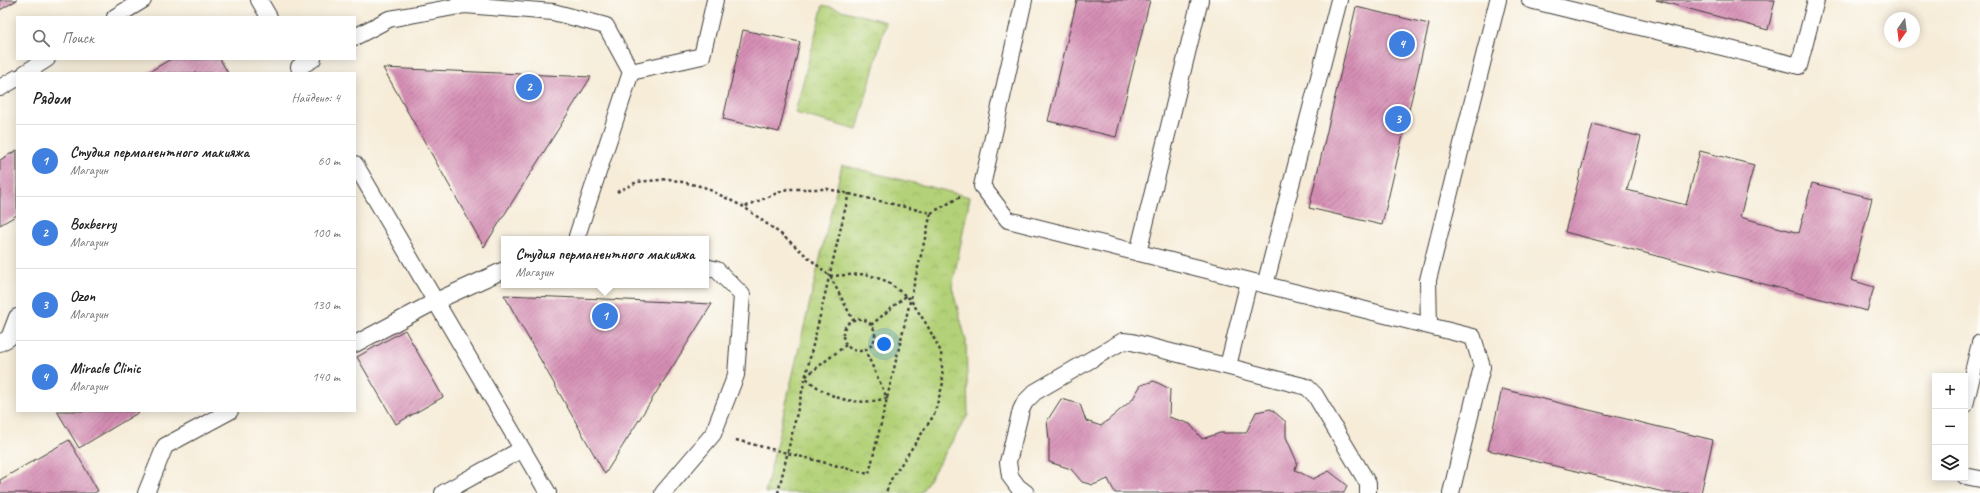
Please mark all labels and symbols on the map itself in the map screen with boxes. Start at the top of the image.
north arrow [1884,12,1920,48]
pin: 4 [1389,29,1415,59]
pin: 2 [516,72,542,102]
pin: 3 [1385,104,1411,134]
pin: 1 [592,301,618,331]
your location [874,334,894,354]

